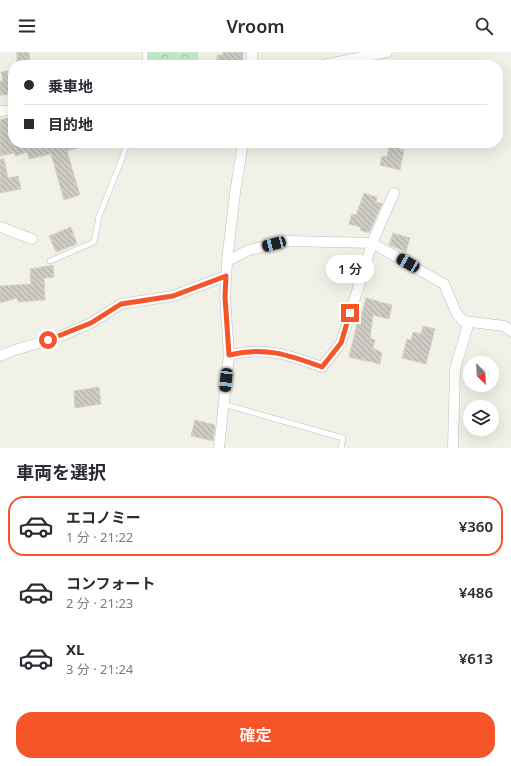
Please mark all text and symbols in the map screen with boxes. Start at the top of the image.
text: Vroom [226,14,285,38]
icon: menu [16,15,38,37]
icon: search [473,15,495,37]
text: 乗車地 [48,76,93,96]
text: 目的地 [48,114,93,134]
car [261,235,287,253]
car [395,252,421,274]
callout: 1 分 [326,255,374,283]
text: 1 分 [338,260,362,278]
route end [341,304,359,322]
route start [39,331,57,349]
north arrow [463,356,499,392]
map controls [463,356,499,436]
car [219,367,233,393]
button: layers [463,400,499,436]
text: 車両を選択 [16,460,106,484]
text: エコノミー [66,507,141,527]
icon: car [18,508,54,544]
text: ¥360 [459,516,493,536]
text: 1 分 · 21:22 [66,528,133,546]
text: コンフォート [66,573,156,593]
icon: car [18,574,54,610]
text: ¥486 [459,582,493,602]
text: 2 分 · 21:23 [66,594,133,612]
text: XL [66,639,84,659]
icon: car [18,640,54,676]
text: ¥613 [459,648,493,668]
text: 3 分 · 21:24 [66,660,133,678]
button: 確定 [16,712,495,758]

